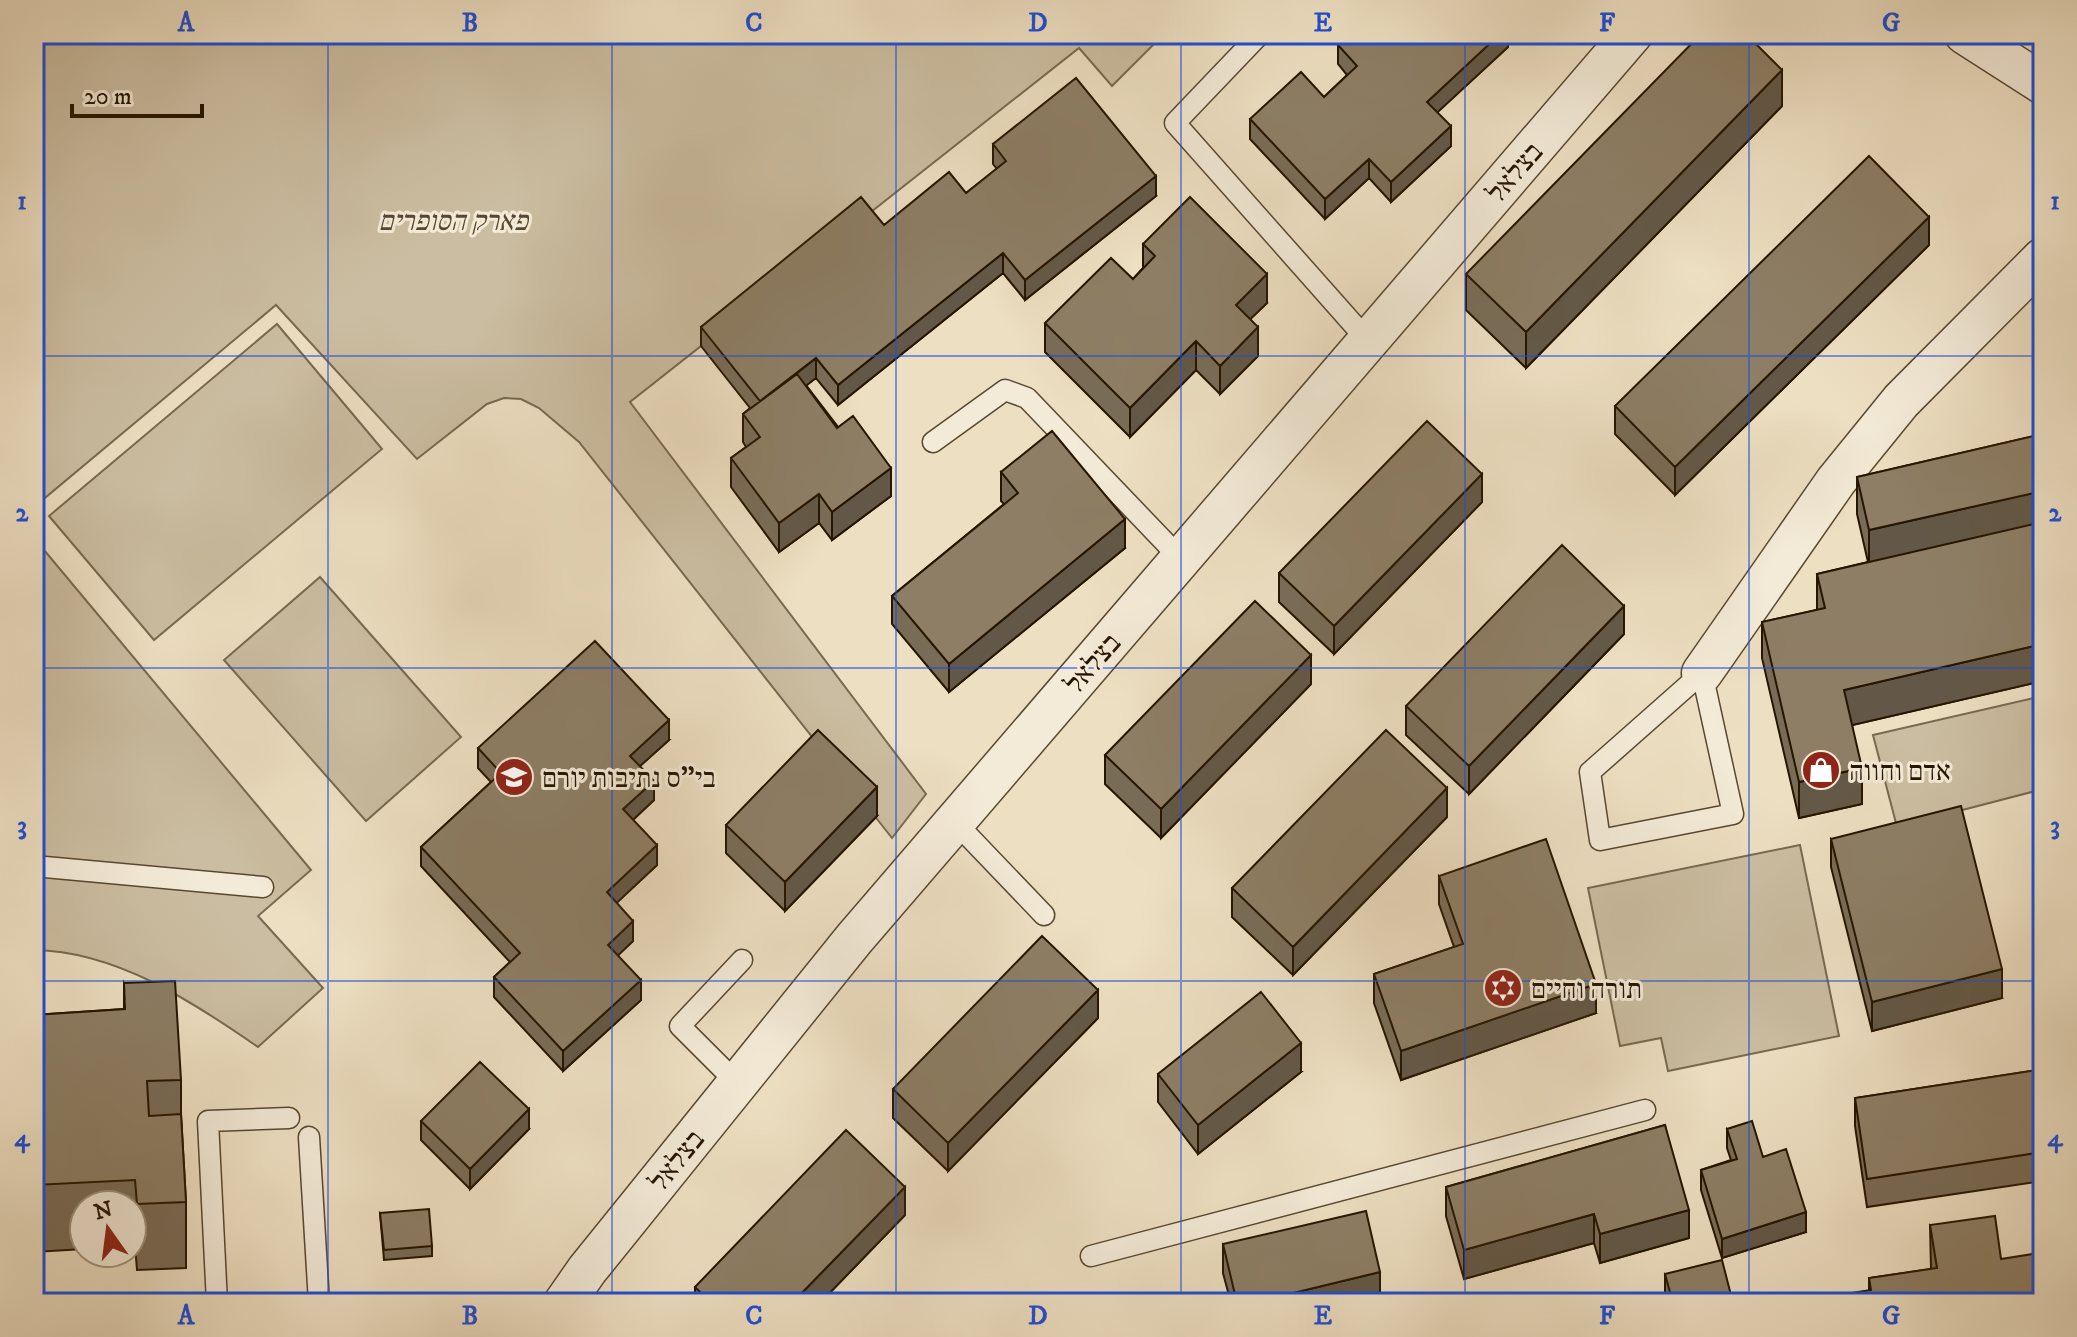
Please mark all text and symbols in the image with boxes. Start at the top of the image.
text: A [177,7,196,40]
text: B [462,7,478,40]
text: C [745,7,763,40]
text: D [1028,7,1048,40]
text: E [1314,7,1332,40]
text: F [1599,7,1616,40]
text: G [1882,7,1900,40]
scale bar [72,68,202,118]
text: 20 m [84,82,132,112]
street label: בצלאל [1479,135,1551,210]
text: 1 [17,185,27,218]
text: 1 [2050,185,2060,218]
park label: פארק הסופרים [378,204,530,239]
text: 2 [16,497,30,530]
text: 2 [2049,497,2063,530]
street label: בצלאל [1057,626,1129,701]
shop icon: אדם וחווה [1800,749,1842,791]
place label: אדם וחווה [1849,754,1951,789]
school or university icon: בי"ס נתיבות יורם [493,756,535,798]
place label: בי"ס נתיבות יורם [542,761,716,796]
text: 3 [17,810,27,843]
text: 3 [2050,810,2060,843]
synagogue icon: תורה וחיים [1482,967,1524,1009]
place label: תורה וחיים [1531,972,1642,1007]
text: 4 [15,1122,31,1155]
text: 4 [2048,1122,2064,1155]
street label: בצלאל [642,1123,712,1199]
north arrow [68,1189,148,1269]
text: N [91,1196,116,1226]
text: A [177,1300,196,1333]
text: B [462,1300,478,1333]
text: C [745,1300,763,1333]
text: D [1028,1300,1048,1333]
text: E [1314,1300,1332,1333]
text: F [1599,1300,1616,1333]
text: G [1882,1300,1900,1333]

